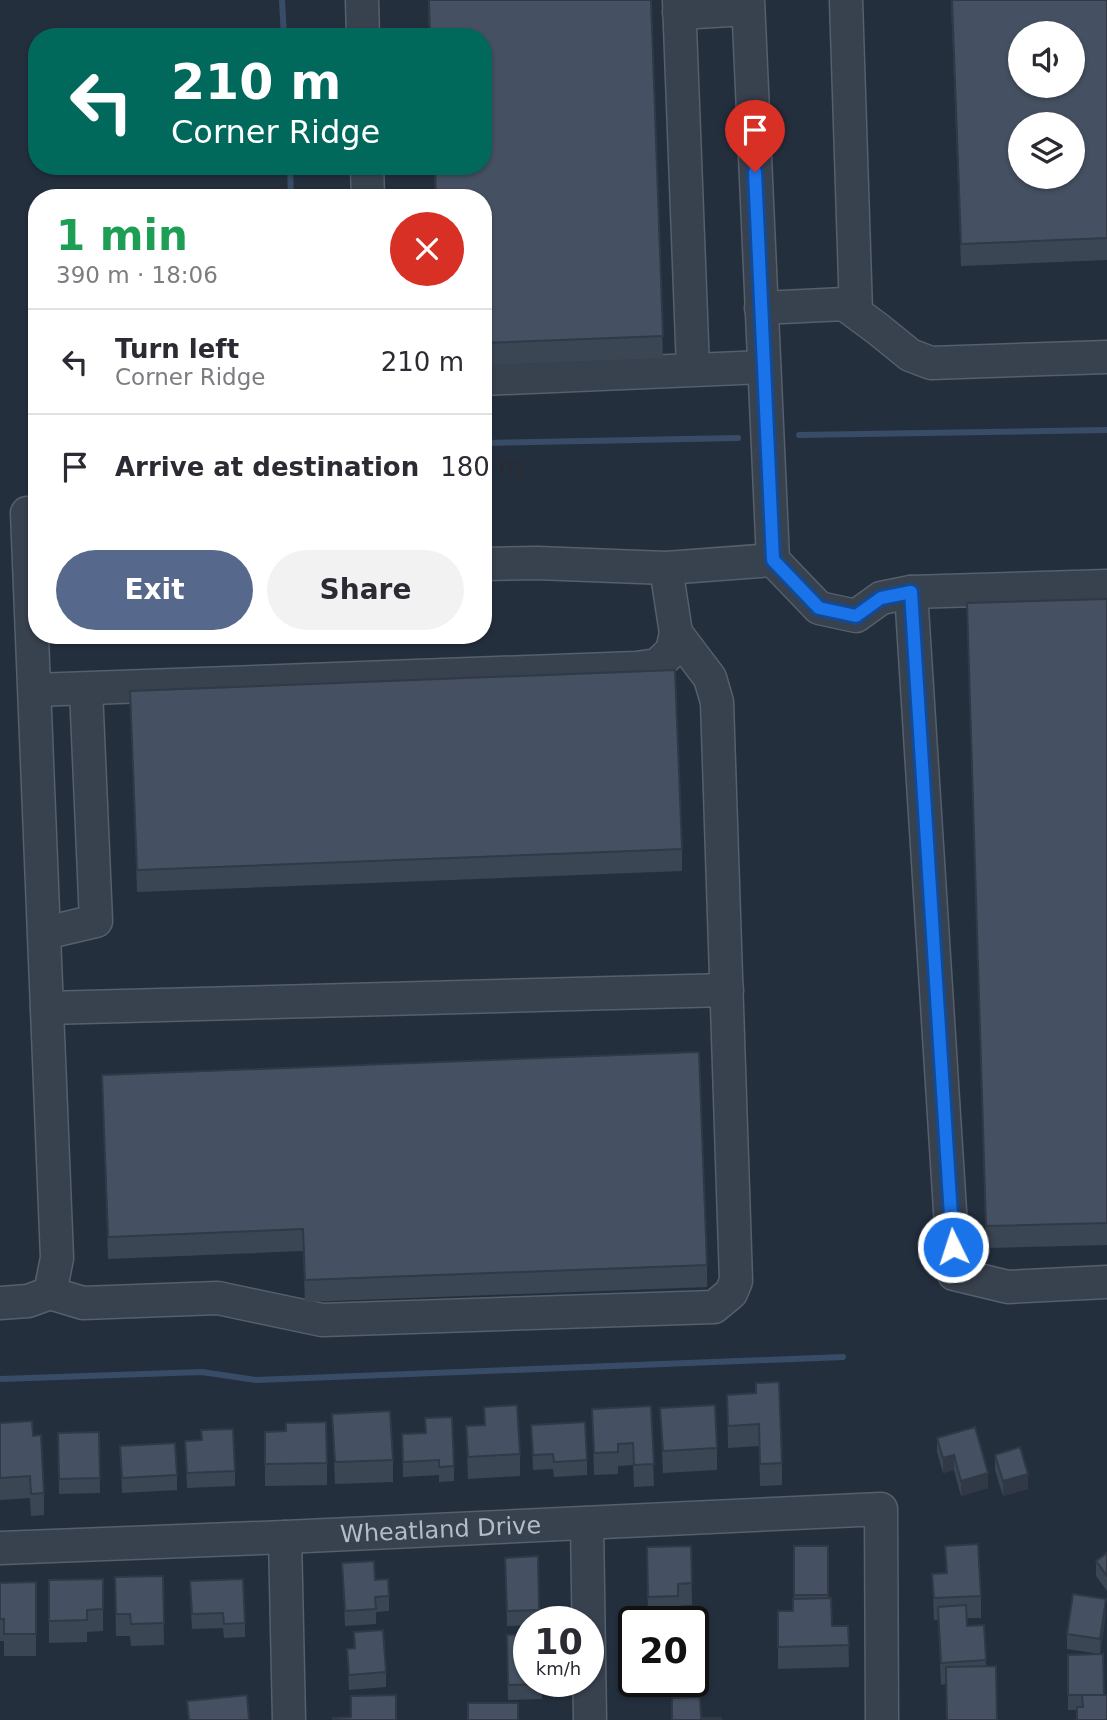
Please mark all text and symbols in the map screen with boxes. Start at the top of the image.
map controls [1008,21,1085,189]
button: sound [1008,21,1085,98]
text: 210 m [171,54,341,111]
icon: left [56,56,147,147]
pin [725,100,785,172]
icon: arrive [736,111,774,149]
button: layers [1008,112,1085,189]
text: Corner Ridge [171,113,380,151]
text: 1 min [56,211,188,260]
button: close [390,212,464,286]
text: 390 m · 18:06 [56,262,218,288]
text: Turn left [115,334,239,364]
icon: left [56,343,94,381]
text: 210 m [381,347,464,377]
text: Corner Ridge [115,364,265,390]
icon: arrive [56,448,94,486]
text: Arrive at destination [115,452,419,482]
text: 180 m [440,452,523,482]
button: Exit [56,550,253,630]
button: Share [267,550,464,630]
position arrow [916,1210,990,1284]
street label: Wheatland Drive [339,1511,542,1548]
speed limit sign: 20 [618,1606,709,1697]
text: 10 [534,1622,583,1662]
text: km/h [536,1658,581,1679]

